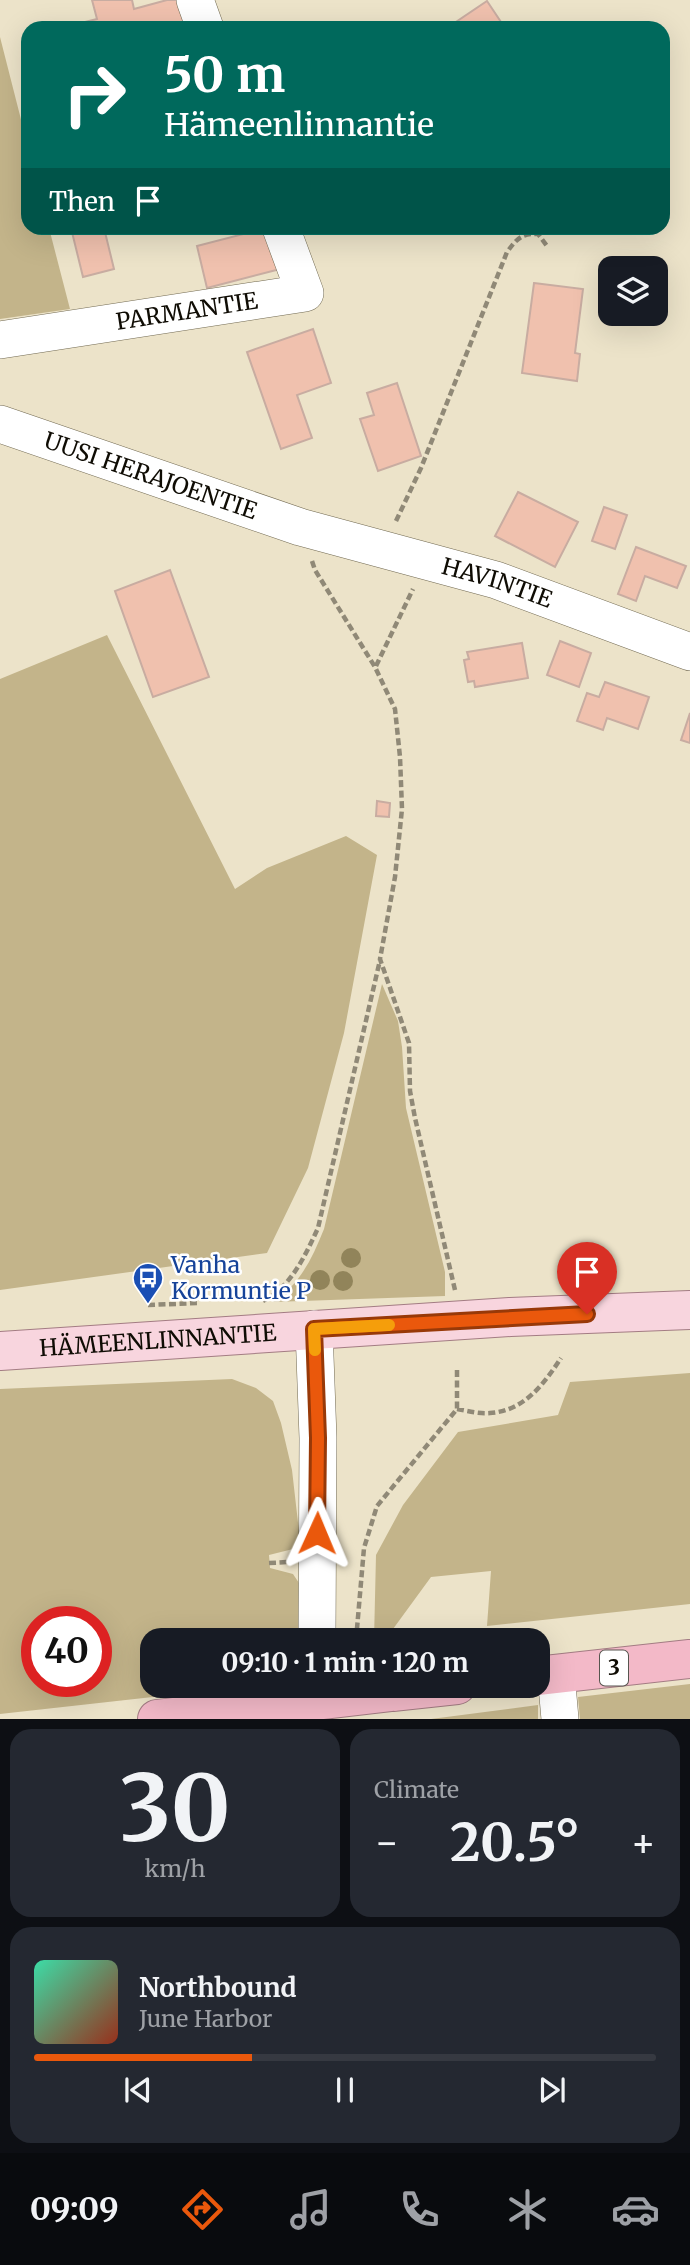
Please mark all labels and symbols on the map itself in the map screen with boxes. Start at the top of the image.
street label: PARMANTIE [114,285,260,336]
street label: UUSI HERAJOENTIE [40,425,261,525]
street label: HAVINTIE [439,551,557,614]
pin [557,1242,617,1314]
place label: Vanha Kormuntie P [170,1250,311,1305]
bus stop icon: Vanha Kormuntie P [131,1261,165,1305]
street label: HÄMEENLINNANTIE [38,1318,278,1362]
position arrow [280,1496,354,1570]
speed limit sign: 40 [21,1606,112,1697]
road number: 3 [600,1650,628,1686]

